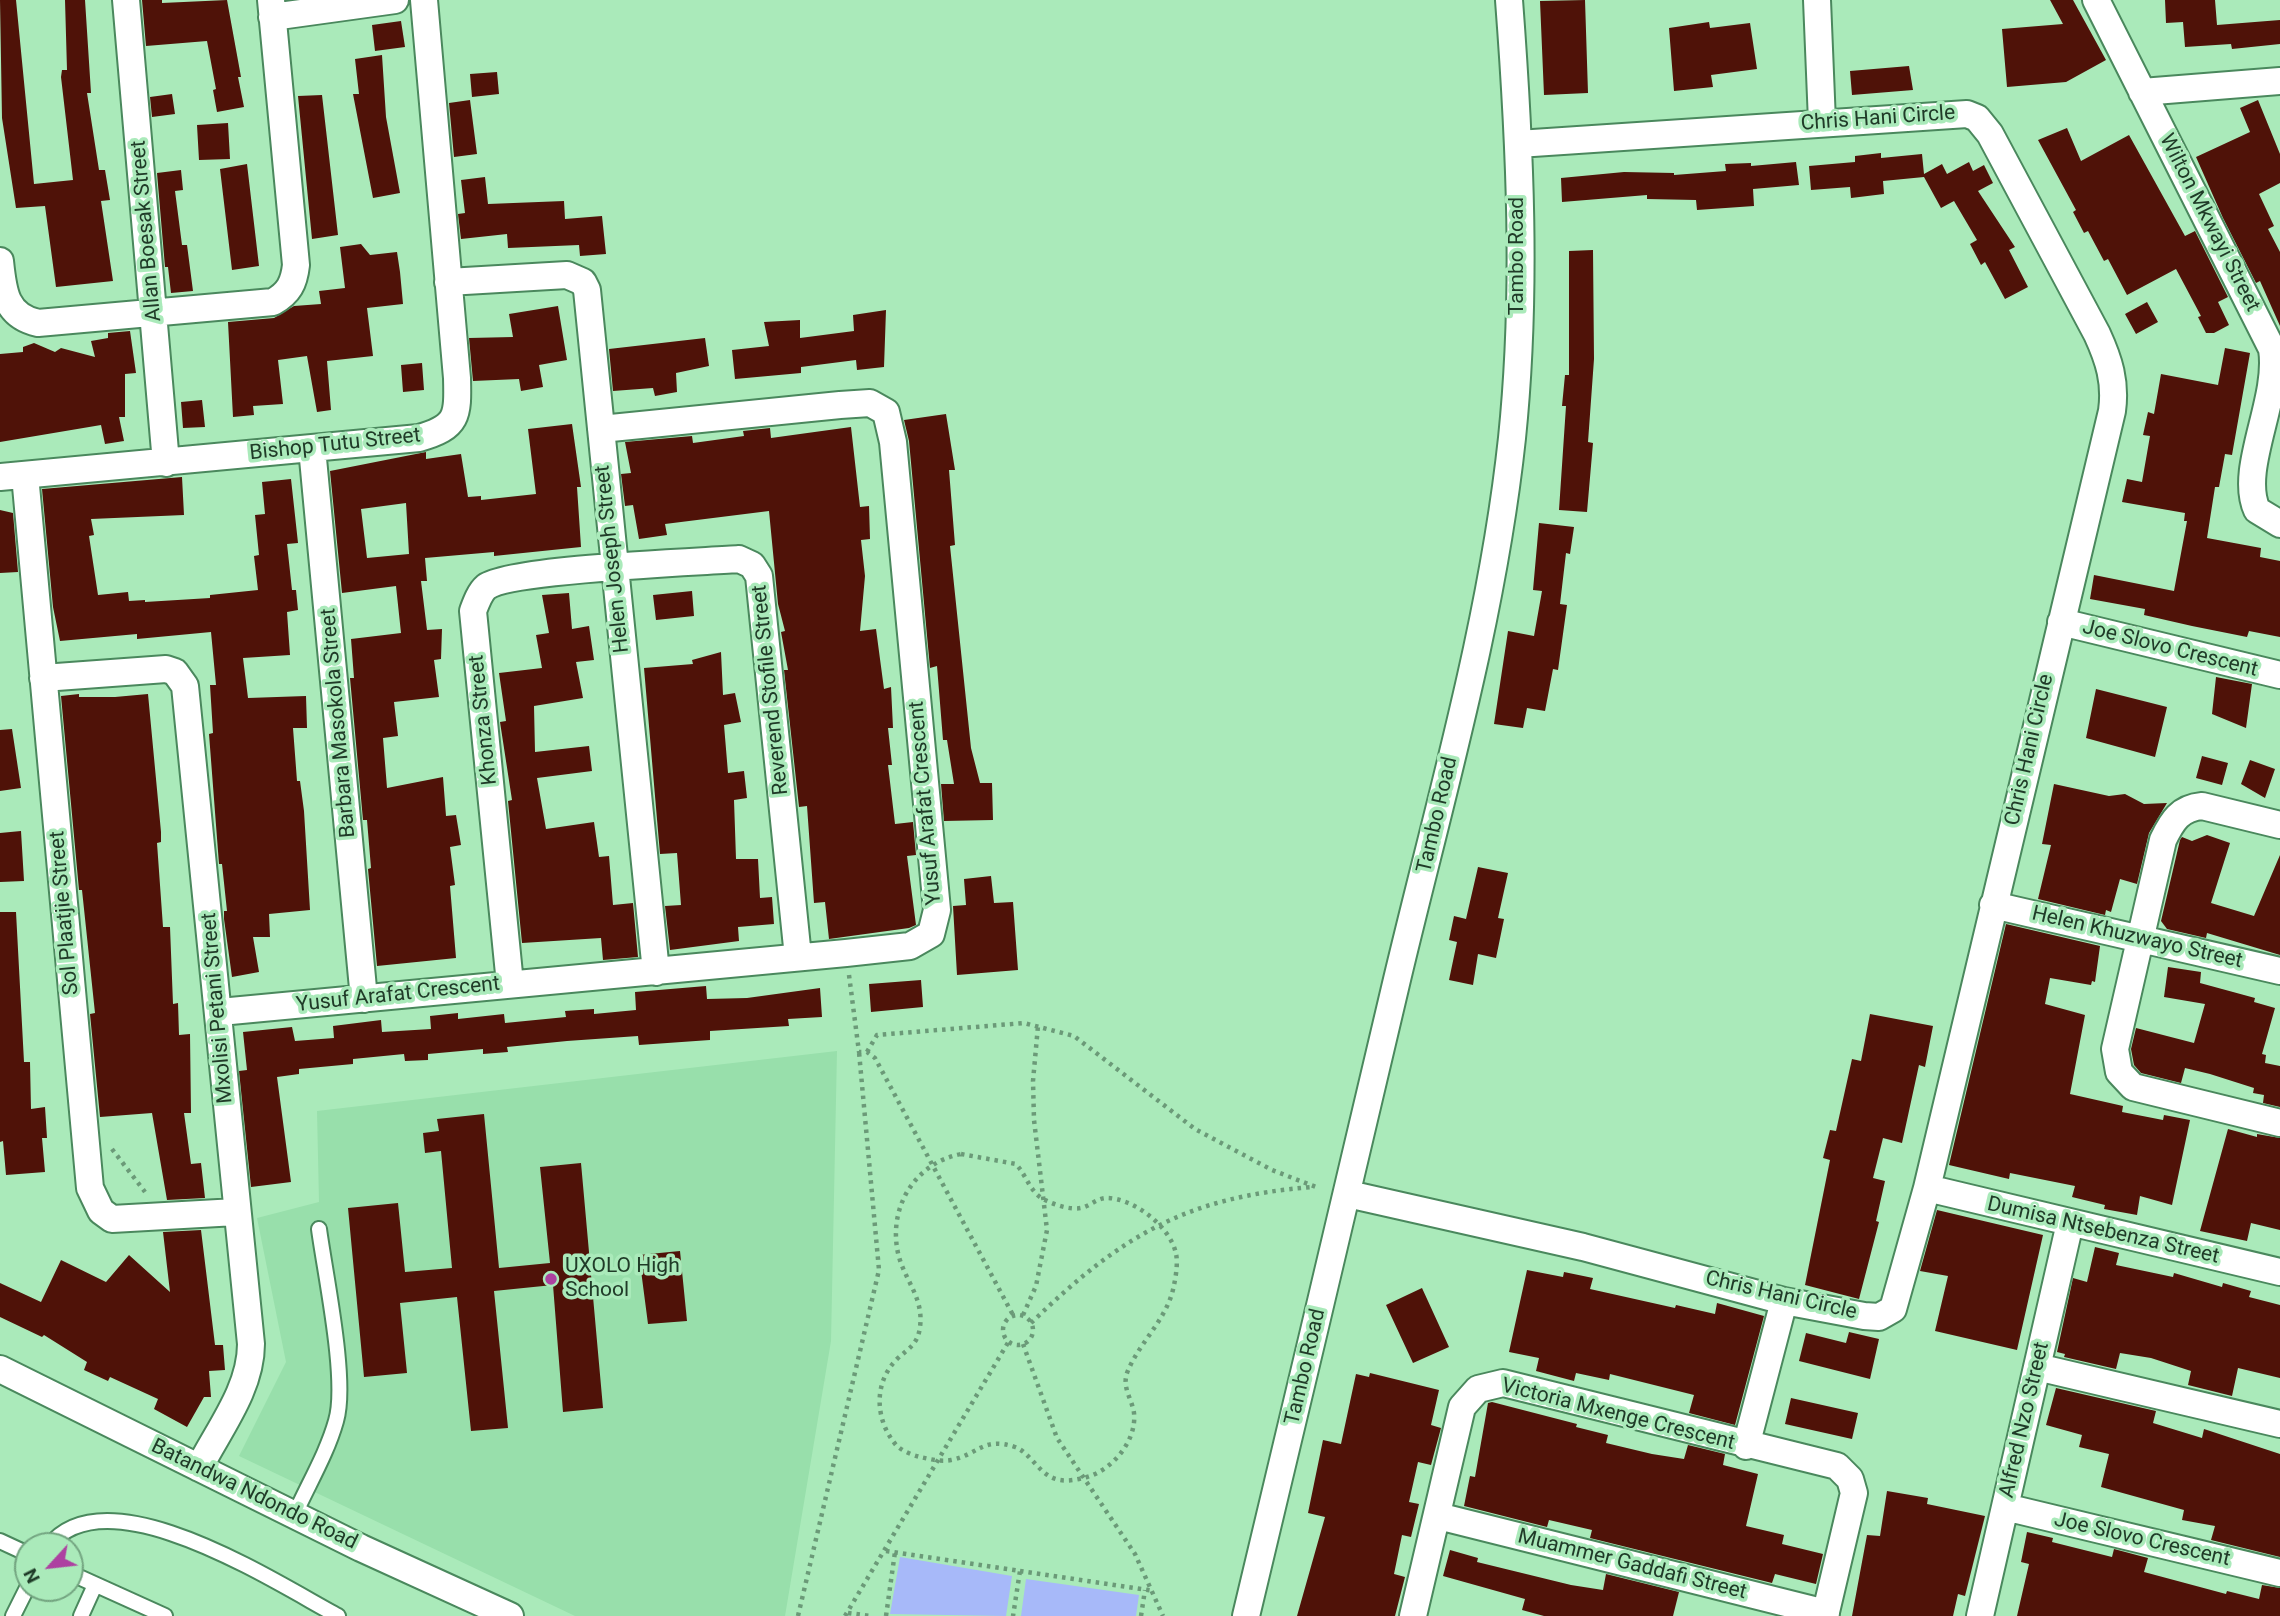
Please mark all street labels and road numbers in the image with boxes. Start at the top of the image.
street label: Chris Hani Circle [1800,101,1956,137]
street label: Wilton Mkwayi Street [2153,130,2265,316]
street label: Allan Boesak Street [127,139,167,323]
street label: Tambo Road [1505,197,1531,315]
street label: Bishop Tutu Street [248,423,422,467]
street label: Helen Joseph Street [591,464,635,654]
street label: Reverend Stofile Street [747,584,795,796]
street label: Barbara Masokola Street [316,607,362,839]
street label: Joe Slovo Crescent [2080,615,2260,683]
street label: Khonza Street [465,654,503,786]
street label: Chris Hani Circle [2000,672,2060,828]
street label: Yusuf Arafat Crescent [905,700,947,906]
street label: Tambo Road [1412,754,1464,876]
street label: Sol Plaatjie Street [45,830,85,996]
street label: Helen Khuzwayo Street [2029,902,2245,974]
street label: Mxolisi Petani Street [197,911,239,1105]
street label: Yusuf Arafat Crescent [295,972,501,1018]
street label: Dumisa Ntsebenza Street [1985,1192,2221,1270]
street label: Chris Hani Circle [1703,1266,1859,1326]
street label: Tambo Road [1280,1306,1332,1428]
street label: Alfred Nzo Street [1995,1340,2055,1500]
street label: Victoria Mxenge Crescent [1499,1374,1737,1456]
street label: Batandwa Ndondo Road [147,1434,361,1556]
street label: Joe Slovo Crescent [2052,1508,2232,1572]
street label: Muammer Gaddafi Street [1515,1524,1749,1606]

